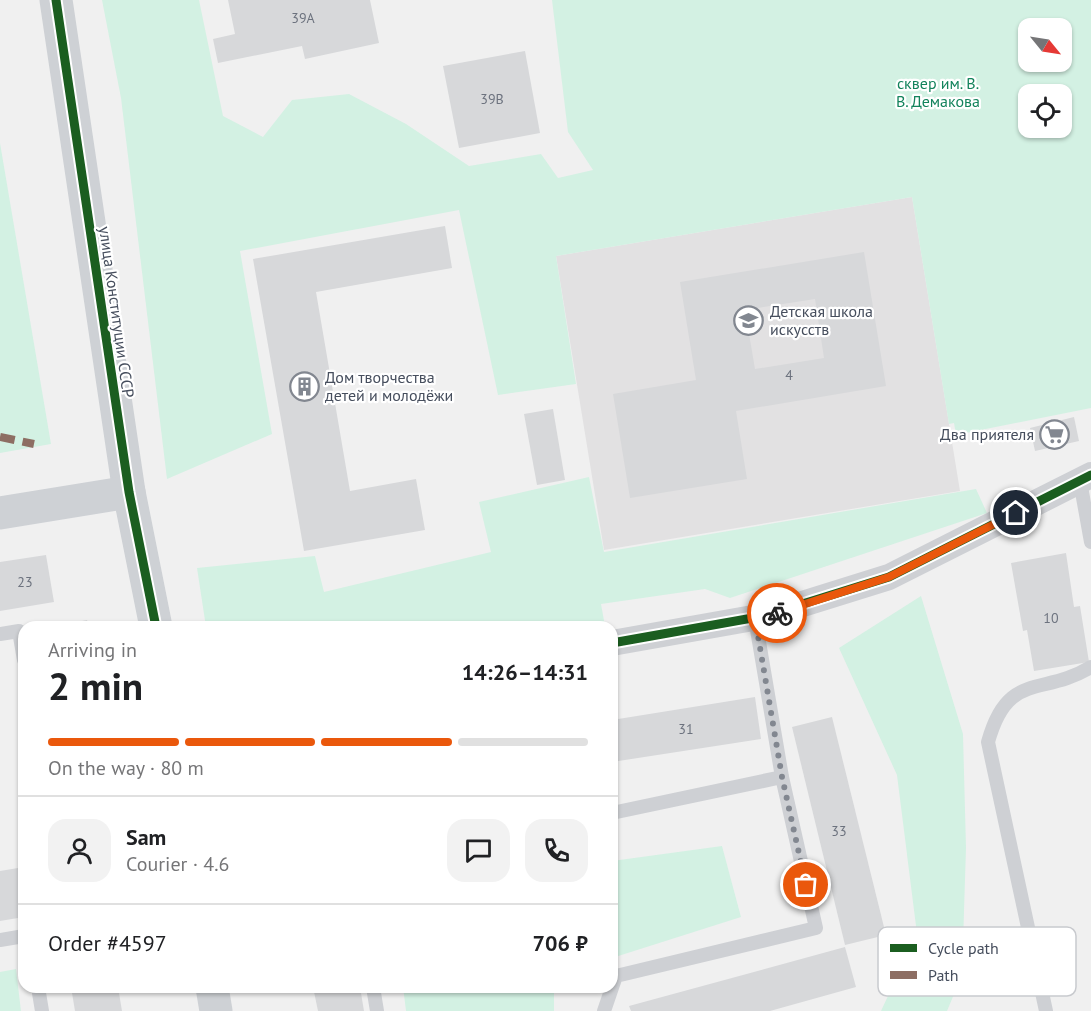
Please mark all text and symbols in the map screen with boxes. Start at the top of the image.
house number: 39А [291,9,316,27]
north arrow [1018,18,1072,72]
map controls [1018,18,1072,138]
park label: сквер им. В. В. Демакова [896,73,980,111]
button: locate [1018,84,1072,138]
house number: 39В [480,90,504,108]
street label: улица Конституции СССР [95,225,139,399]
place label: Детская школа искусств [770,301,873,339]
school or university icon: Детская школа искусств [733,304,765,336]
house number: 4 [785,366,793,384]
place label: Дом творчества детей и молодёжи [325,367,453,405]
building icon: Дом творчества детей и молодёжи [288,370,320,402]
supermarket icon: Два приятеля [1039,418,1071,450]
place label: Два приятеля [940,424,1034,444]
pin [990,487,1041,538]
icon: home [999,496,1032,529]
house number: 23 [17,573,33,591]
courier [747,583,807,643]
icon: bike [761,597,794,630]
house number: 10 [1043,609,1059,627]
text: Arriving in [48,637,137,663]
text: 14:26–14:31 [462,658,588,686]
text: 2 min [48,660,143,711]
house number: 31 [678,720,694,738]
text: On the way · 80 m [48,755,204,781]
button: person [48,819,111,882]
button: chat [447,819,510,882]
button: phone [525,819,588,882]
house number: 33 [831,822,847,840]
text: Sam [126,823,166,851]
text: Courier · 4.6 [126,851,229,877]
pin [780,859,831,910]
icon: bag [789,868,822,901]
legend [878,927,1076,996]
text: Order #4597 [48,929,167,957]
text: 706 ₽ [533,929,588,957]
text: Cycle path [928,938,999,958]
text: Path [928,965,959,985]

